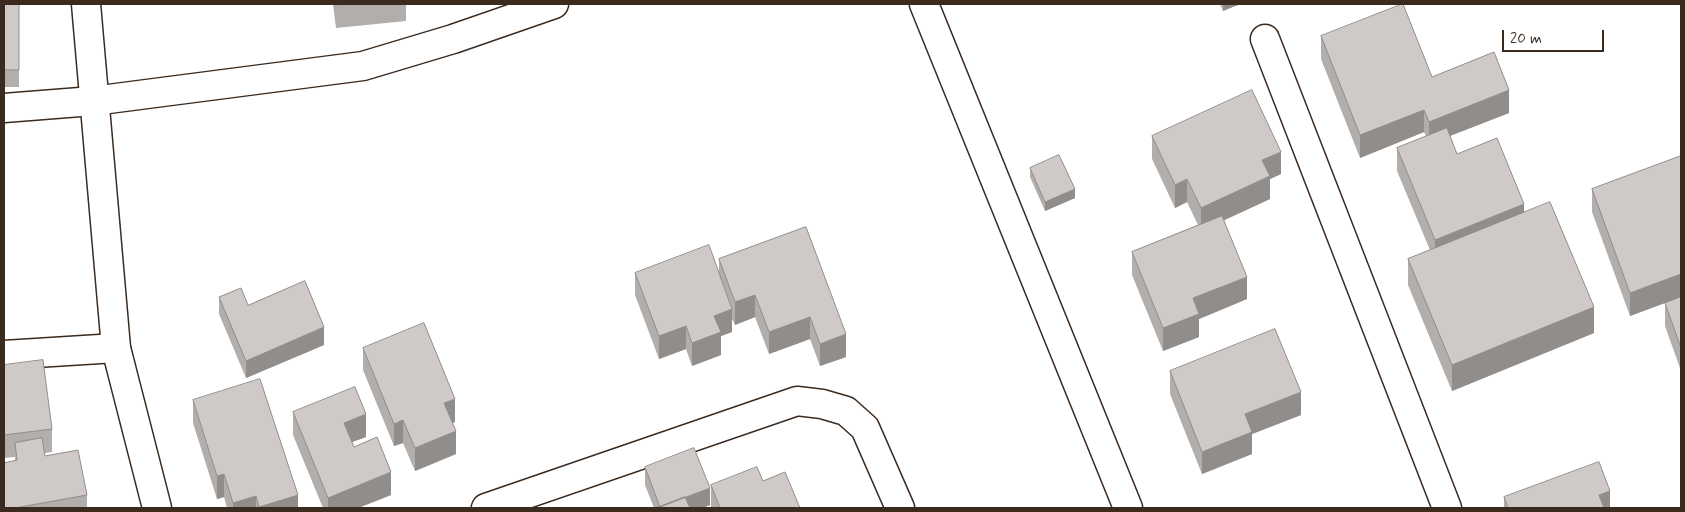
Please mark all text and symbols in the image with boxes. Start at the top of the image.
scale bar [1505,20,1608,52]
text: 20 m [1510,29,1542,49]

